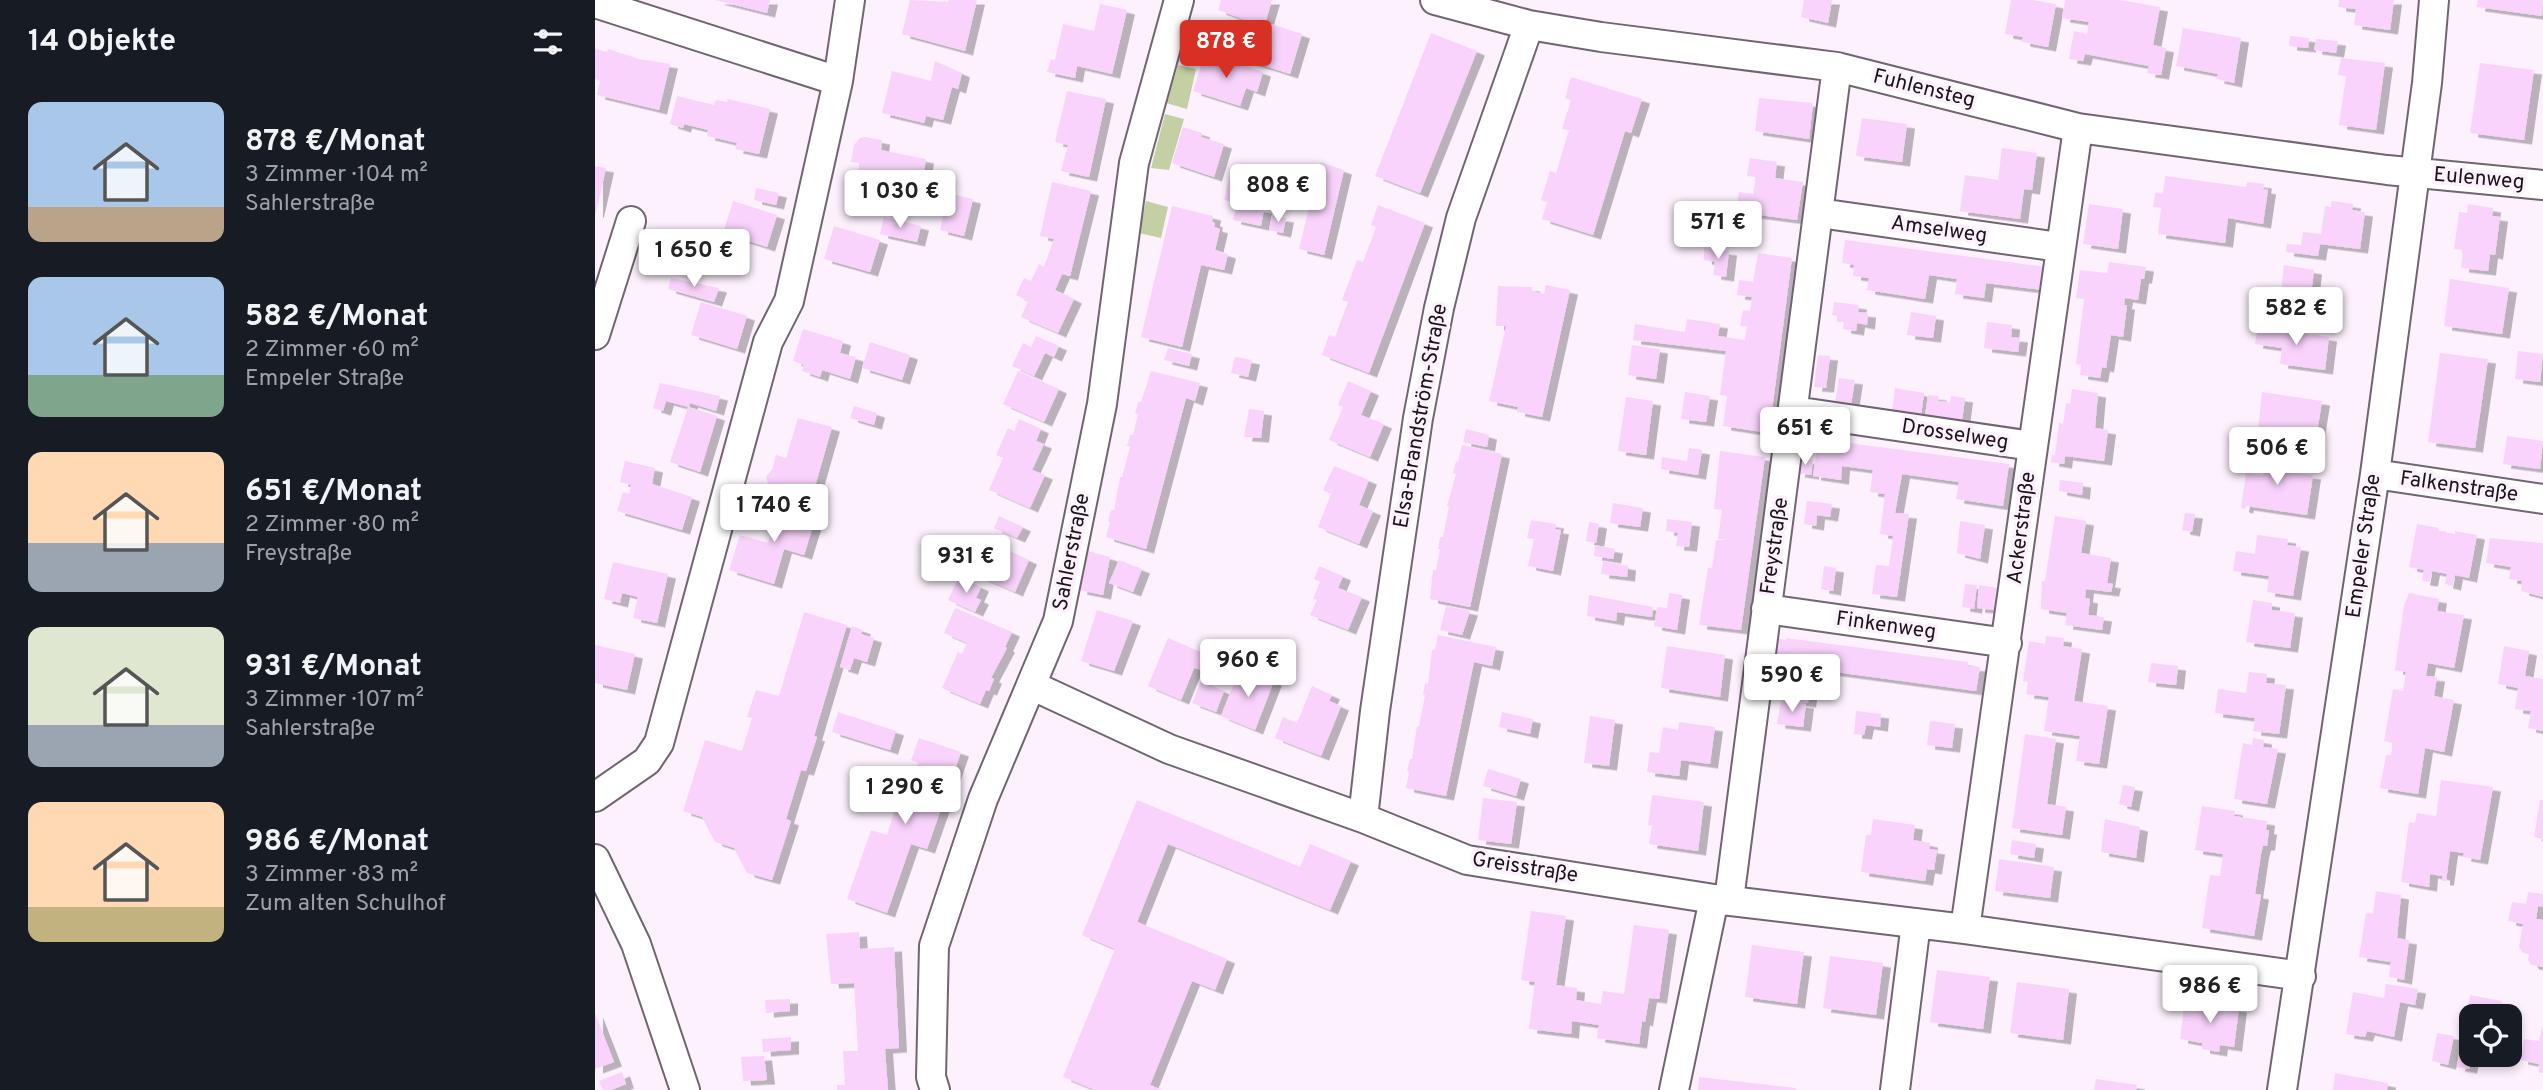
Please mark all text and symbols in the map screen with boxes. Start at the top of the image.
pin: 878 € [1177,20,1275,80]
icon: filters [529,23,567,61]
text: 14 Objekte [28,24,176,61]
text: 878 € [1196,28,1256,57]
street label: Fuhlensteg [1870,63,1978,115]
text: 878 €/Monat [245,124,426,161]
icon: home [84,130,168,214]
text: 3 Zimmer · 104 m² [245,161,428,190]
street label: Eulenweg [2432,162,2526,196]
pin: 808 € [1229,164,1327,224]
pin: 1 030 € [835,170,965,230]
text: 808 € [1246,172,1310,201]
text: 1 030 € [861,178,939,207]
text: Sahlerstraße [245,190,375,219]
pin: 571 € [1669,202,1767,261]
text: 571 € [1690,209,1746,238]
street label: Amselweg [1889,210,1989,250]
pin: 1 650 € [629,230,759,289]
text: 1 650 € [655,237,733,266]
pin: 582 € [2247,288,2345,347]
text: 582 € [2265,295,2327,324]
text: 582 €/Monat [245,299,428,336]
street label: Elsa-Brandström-Straße [1388,302,1454,530]
icon: home [84,305,168,389]
text: 2 Zimmer · 60 m² [245,336,419,365]
text: Empeler Straße [245,365,404,394]
pin: 651 € [1756,407,1854,467]
street label: Drosselweg [1899,413,2011,457]
text: 651 € [1776,415,1834,444]
pin: 506 € [2228,428,2326,487]
text: 506 € [2245,435,2309,464]
street label: Falkenstraße [2398,465,2520,509]
street label: Ackerstraße [2002,470,2042,586]
street label: Empeler Straße [2341,472,2387,620]
text: 651 €/Monat [245,474,422,511]
icon: home [84,480,168,564]
pin: 1 740 € [709,484,839,544]
street label: Sahlerstraße [1047,491,1097,613]
text: 1 740 € [736,492,812,521]
street label: Freystraße [1755,496,1795,596]
text: 2 Zimmer · 80 m² [245,511,419,540]
pin: 931 € [917,536,1015,595]
text: Freystraße [245,540,352,569]
text: 931 € [937,543,995,572]
street label: Finkenweg [1834,606,1938,646]
pin: 960 € [1199,640,1297,699]
text: 960 € [1216,647,1280,676]
text: 931 €/Monat [245,649,422,686]
pin: 590 € [1743,654,1841,714]
icon: home [84,655,168,739]
text: 590 € [1760,662,1824,691]
text: 3 Zimmer · 107 m² [245,686,424,715]
text: Sahlerstraße [245,715,375,744]
pin: 1 290 € [840,766,970,826]
text: 1 290 € [866,774,944,803]
text: 986 €/Monat [245,824,429,861]
icon: home [84,830,168,914]
street label: Greisstraße [1470,846,1580,890]
text: 3 Zimmer · 83 m² [245,861,418,890]
text: Zum alten Schulhof [245,890,446,919]
pin: 986 € [2161,965,2259,1025]
text: 986 € [2178,973,2242,1002]
map controls [2459,1004,2522,1067]
button: locate [2459,1004,2522,1067]

